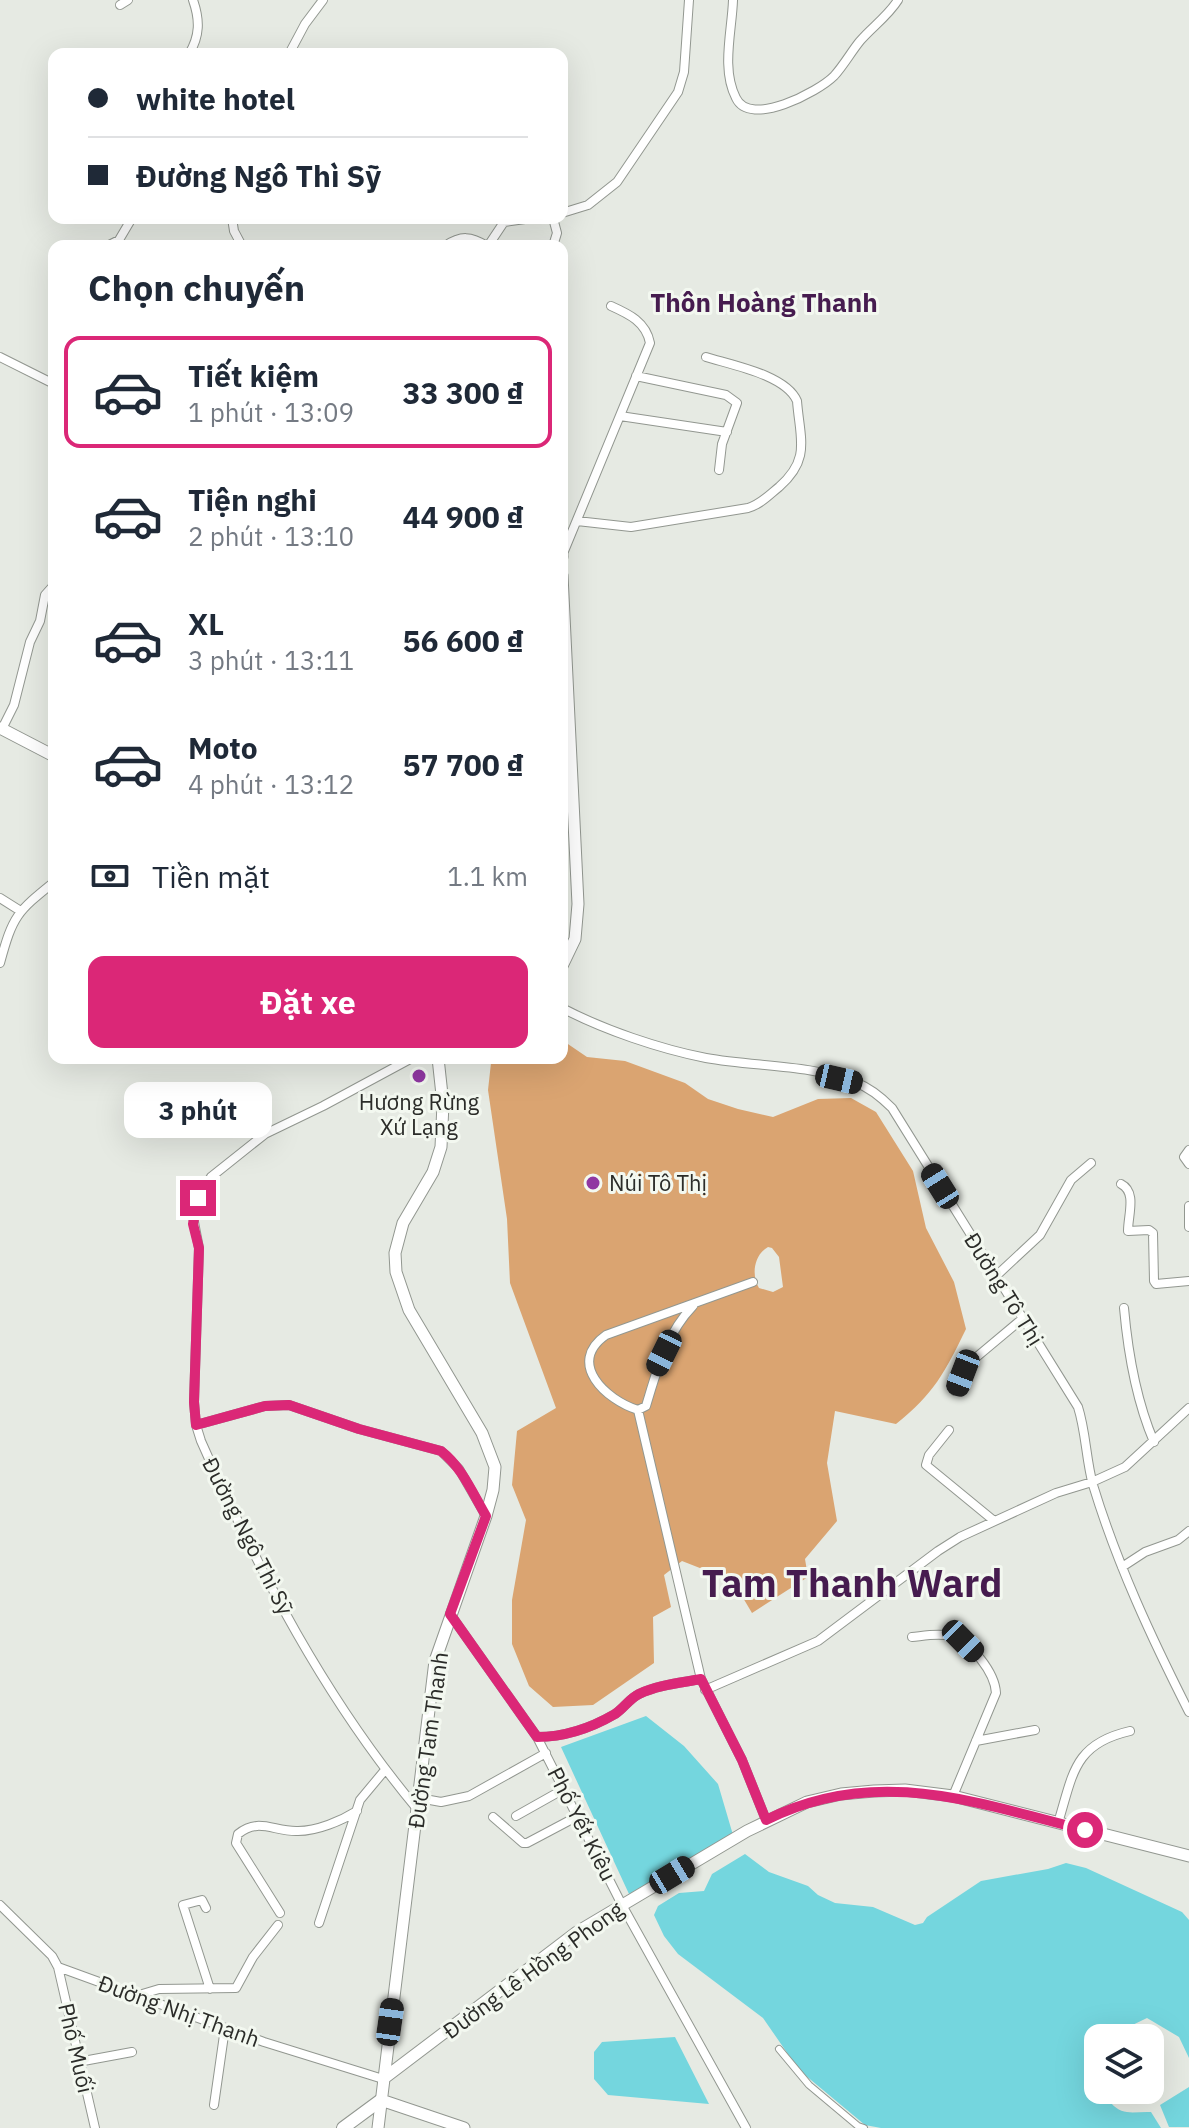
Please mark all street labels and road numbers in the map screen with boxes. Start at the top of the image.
street label: Đường Tô Thị [958,1227,1051,1351]
street label: Đường Ngô Thì Sỹ [196,1452,301,1619]
street label: Đường Tam Thanh [401,1650,454,1830]
street label: Phố Yết Kiêu [541,1762,624,1886]
street label: Đường Lê Hồng Phong [437,1894,629,2045]
street label: Đường Nhị Thanh [95,1968,264,2053]
street label: Phố Muối [52,2000,101,2096]

